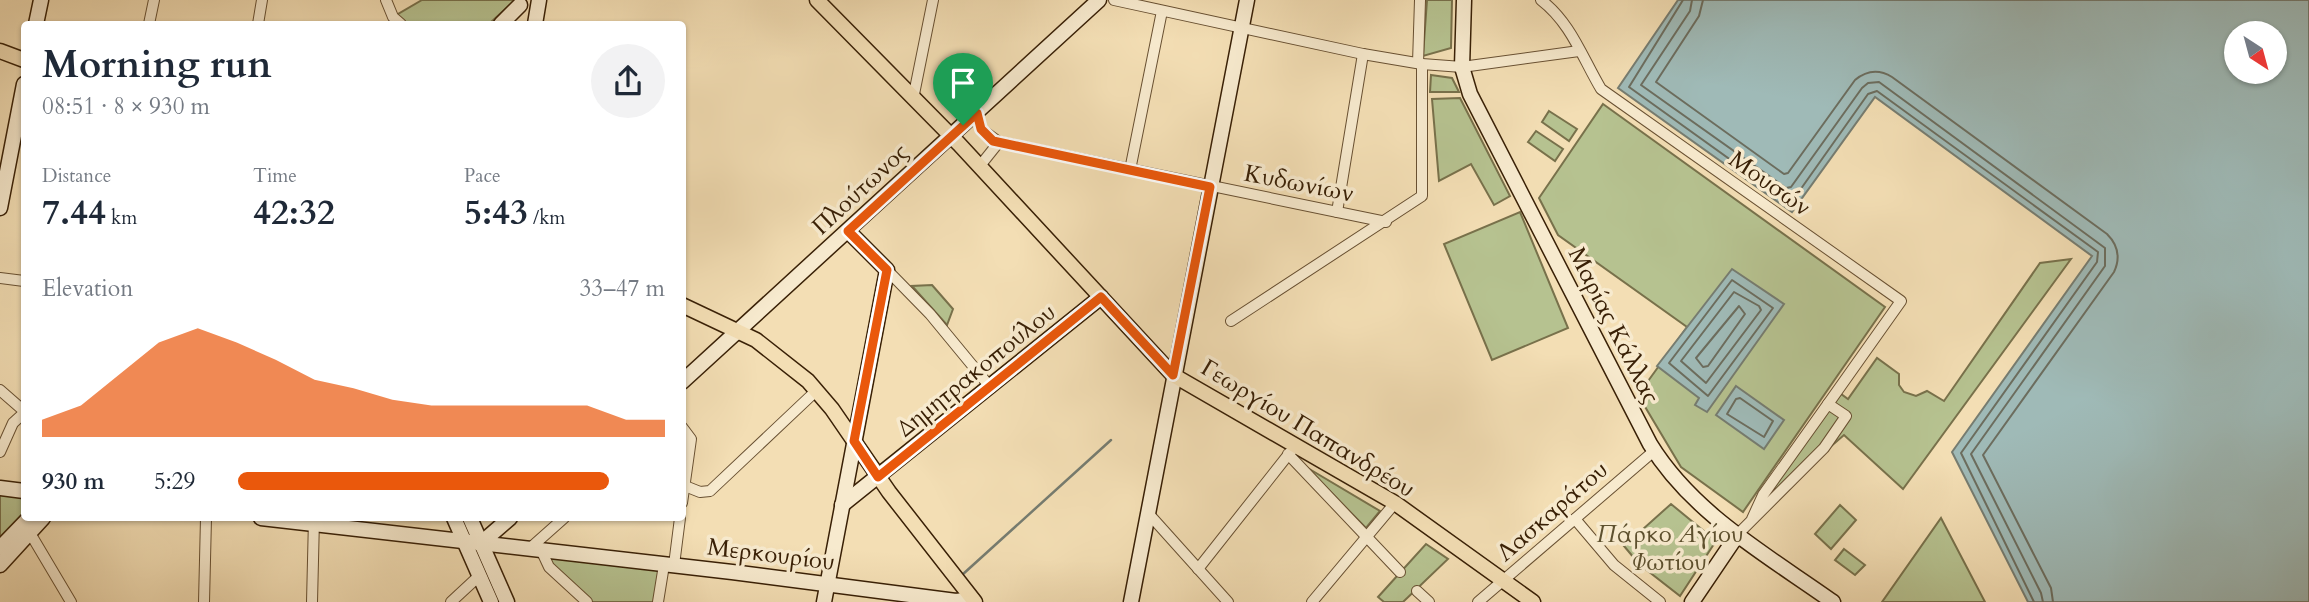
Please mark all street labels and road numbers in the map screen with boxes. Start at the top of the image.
street label: Πλούτωνος [805,136,916,243]
street label: Μουσών [1722,143,1817,224]
street label: Κυδωνίων [1241,157,1357,210]
street label: Μαρίας Κάλλας [1560,241,1667,409]
street label: Δημητρακοπούλου [890,296,1063,445]
street label: Γεωργίου Παπανδρέου [1195,351,1421,505]
street label: Λασκαράτου [1489,454,1615,569]
street label: Μερκουρίου [705,530,837,579]

